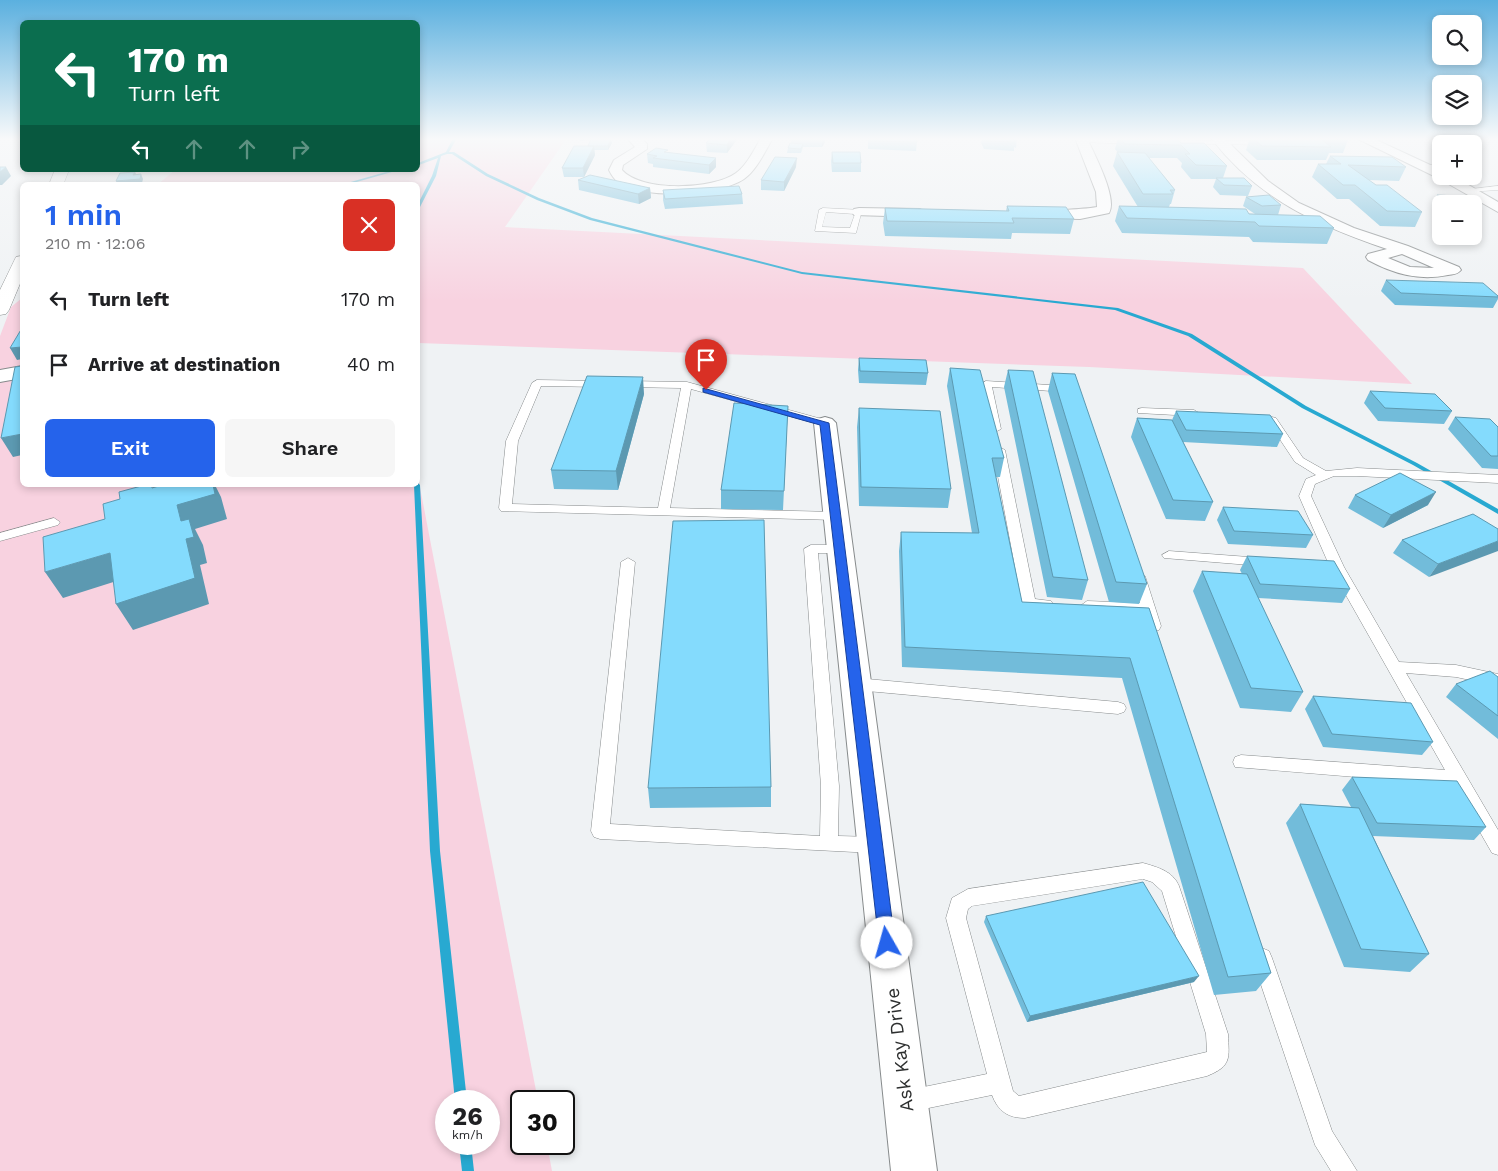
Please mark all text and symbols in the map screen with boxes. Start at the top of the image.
map controls [1432,15,1482,245]
button: search [1432,15,1482,65]
text: 170 m [128,39,229,81]
icon: left [45,40,110,105]
button: layers [1432,75,1482,125]
text: Turn left [128,81,220,106]
icon: left [127,135,155,163]
icon: ahead [180,135,208,163]
icon: ahead [233,135,261,163]
icon: right [286,135,314,163]
button: + [1432,135,1482,185]
button: − [1432,195,1482,245]
text: 1 min [45,197,122,232]
button: close [343,199,395,251]
text: 210 m · 12:06 [45,234,145,253]
icon: left [45,286,73,314]
text: Turn left [88,288,169,311]
text: 170 m [341,288,395,311]
pin [685,339,727,390]
icon: arrive [692,346,720,374]
icon: arrive [45,351,73,379]
text: Arrive at destination [88,353,280,376]
text: 40 m [347,353,395,376]
button: Exit [45,419,215,477]
button: Share [225,419,395,477]
position arrow [860,916,912,968]
street label: Ask Kay Drive [880,987,919,1113]
speed limit sign: 30 [510,1090,575,1155]
text: 26 [452,1102,483,1131]
text: km/h [452,1128,483,1142]

